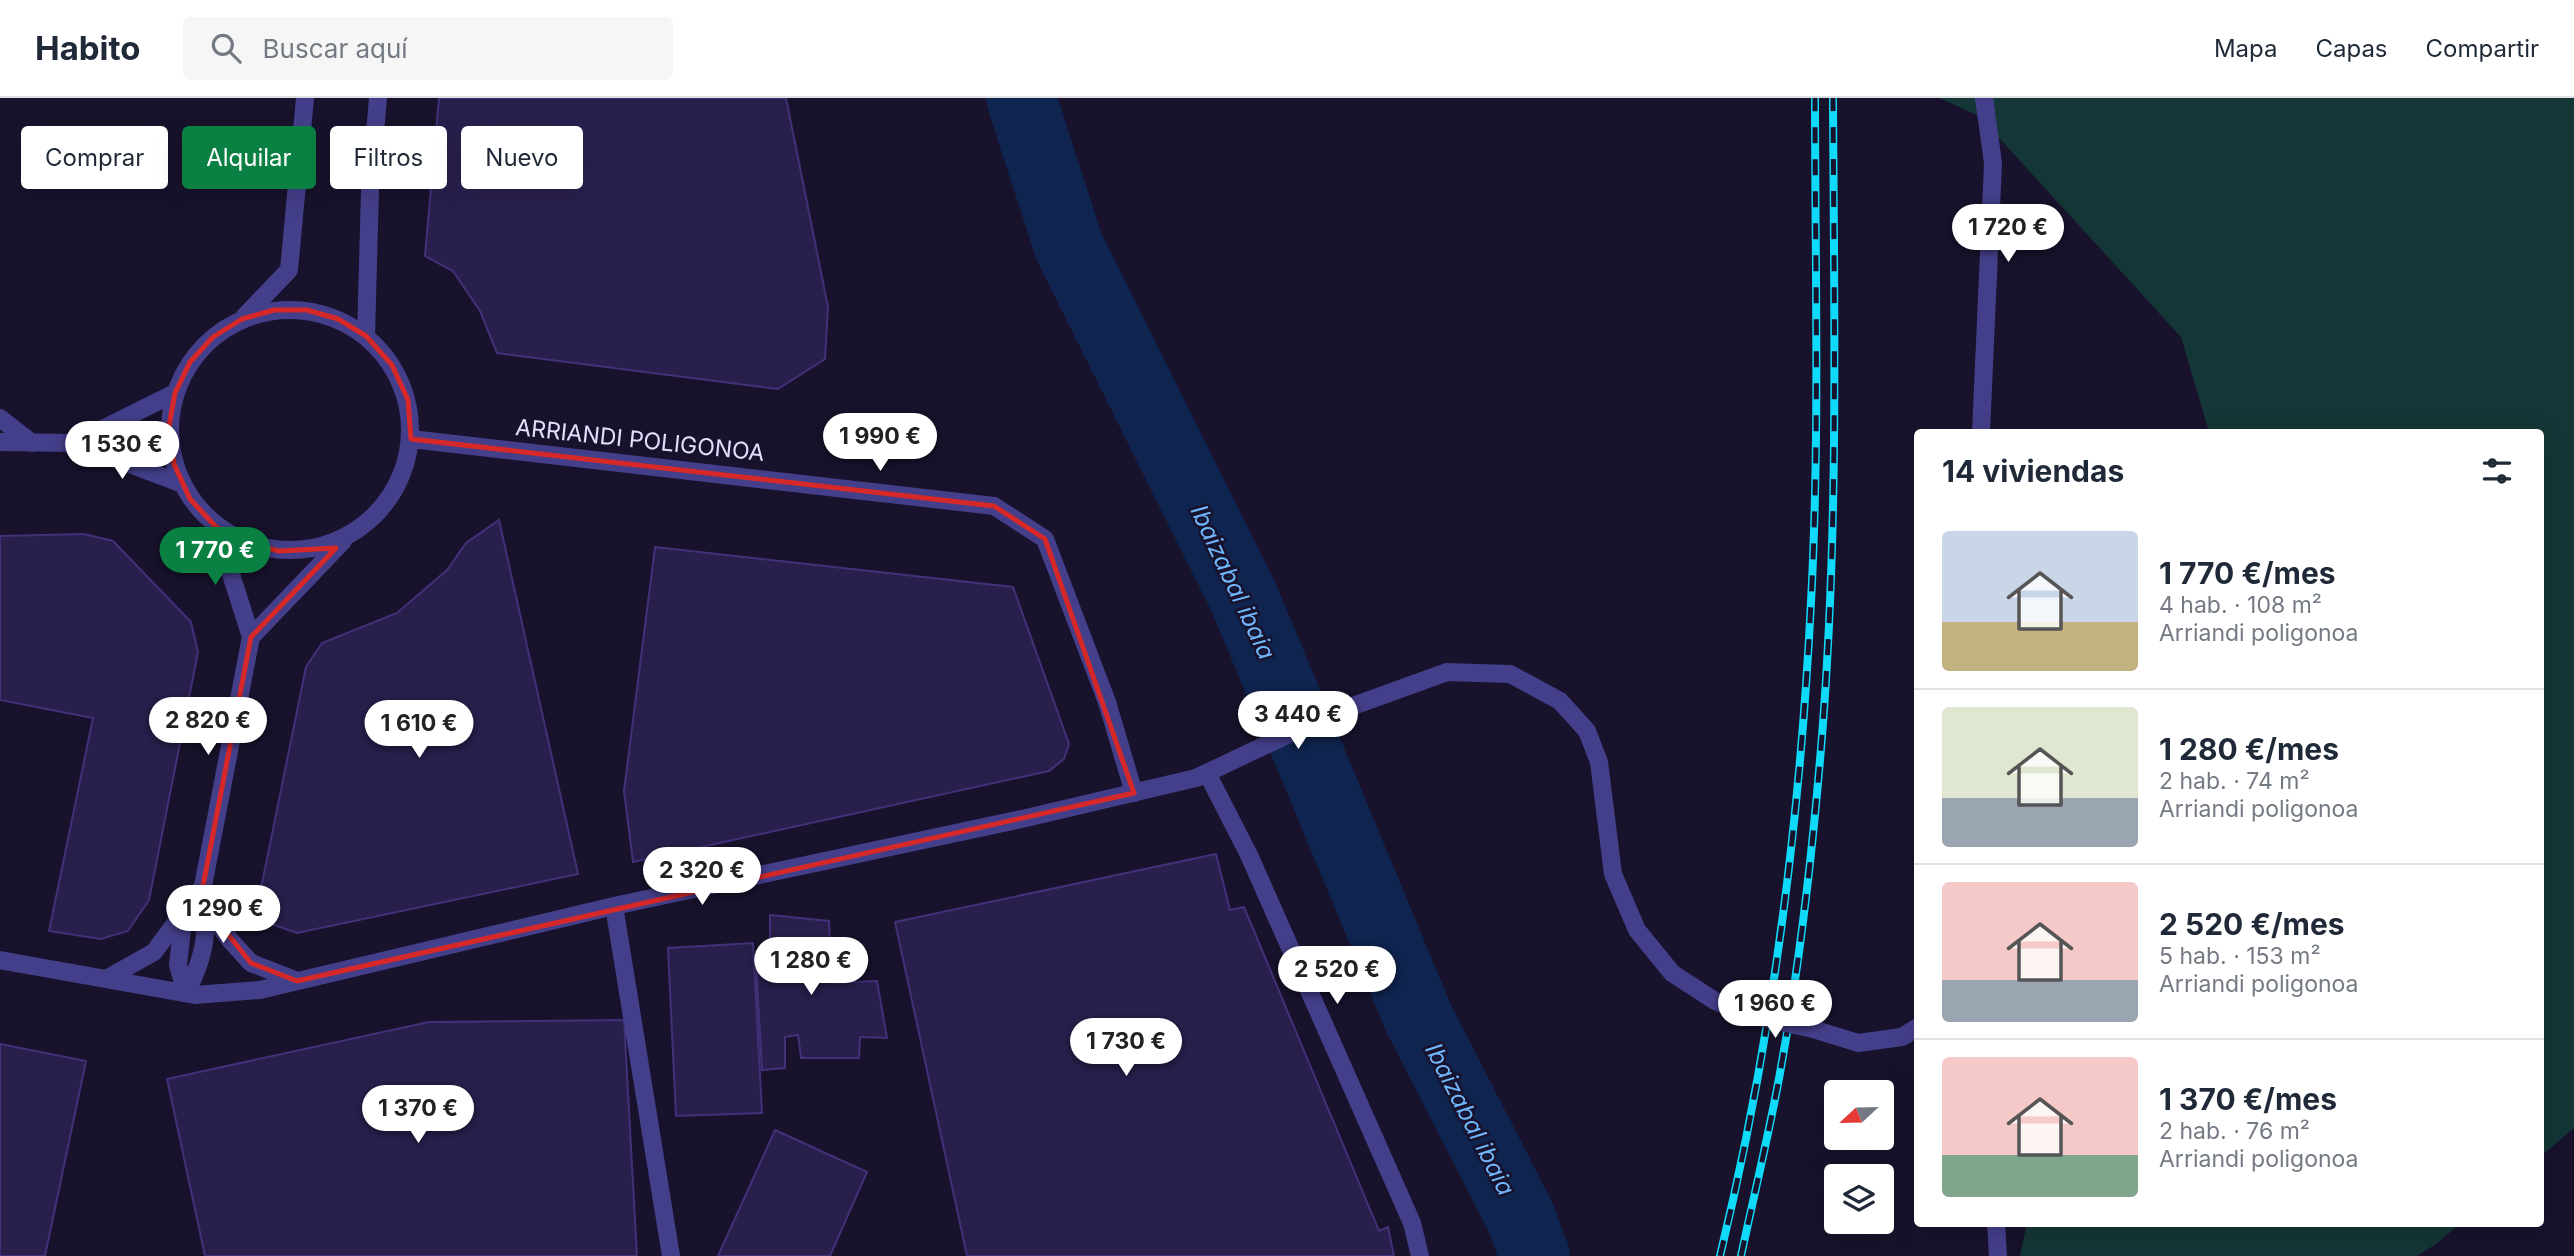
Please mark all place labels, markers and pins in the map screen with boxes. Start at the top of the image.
pin: 1 720 € [1943,204,2073,264]
pin: 1 990 € [815,414,945,473]
pin: 1 530 € [57,422,187,481]
pin: 1 770 € [150,528,280,587]
pin: 3 440 € [1233,692,1363,751]
pin: 2 820 € [143,698,273,757]
pin: 1 610 € [354,700,484,760]
pin: 2 320 € [637,848,767,907]
pin: 1 290 € [158,886,288,945]
pin: 1 280 € [746,937,876,997]
pin: 2 520 € [1272,946,1402,1006]
pin: 1 960 € [1710,981,1840,1040]
pin: 1 730 € [1061,1018,1191,1078]
pin: 1 370 € [353,1086,483,1145]

